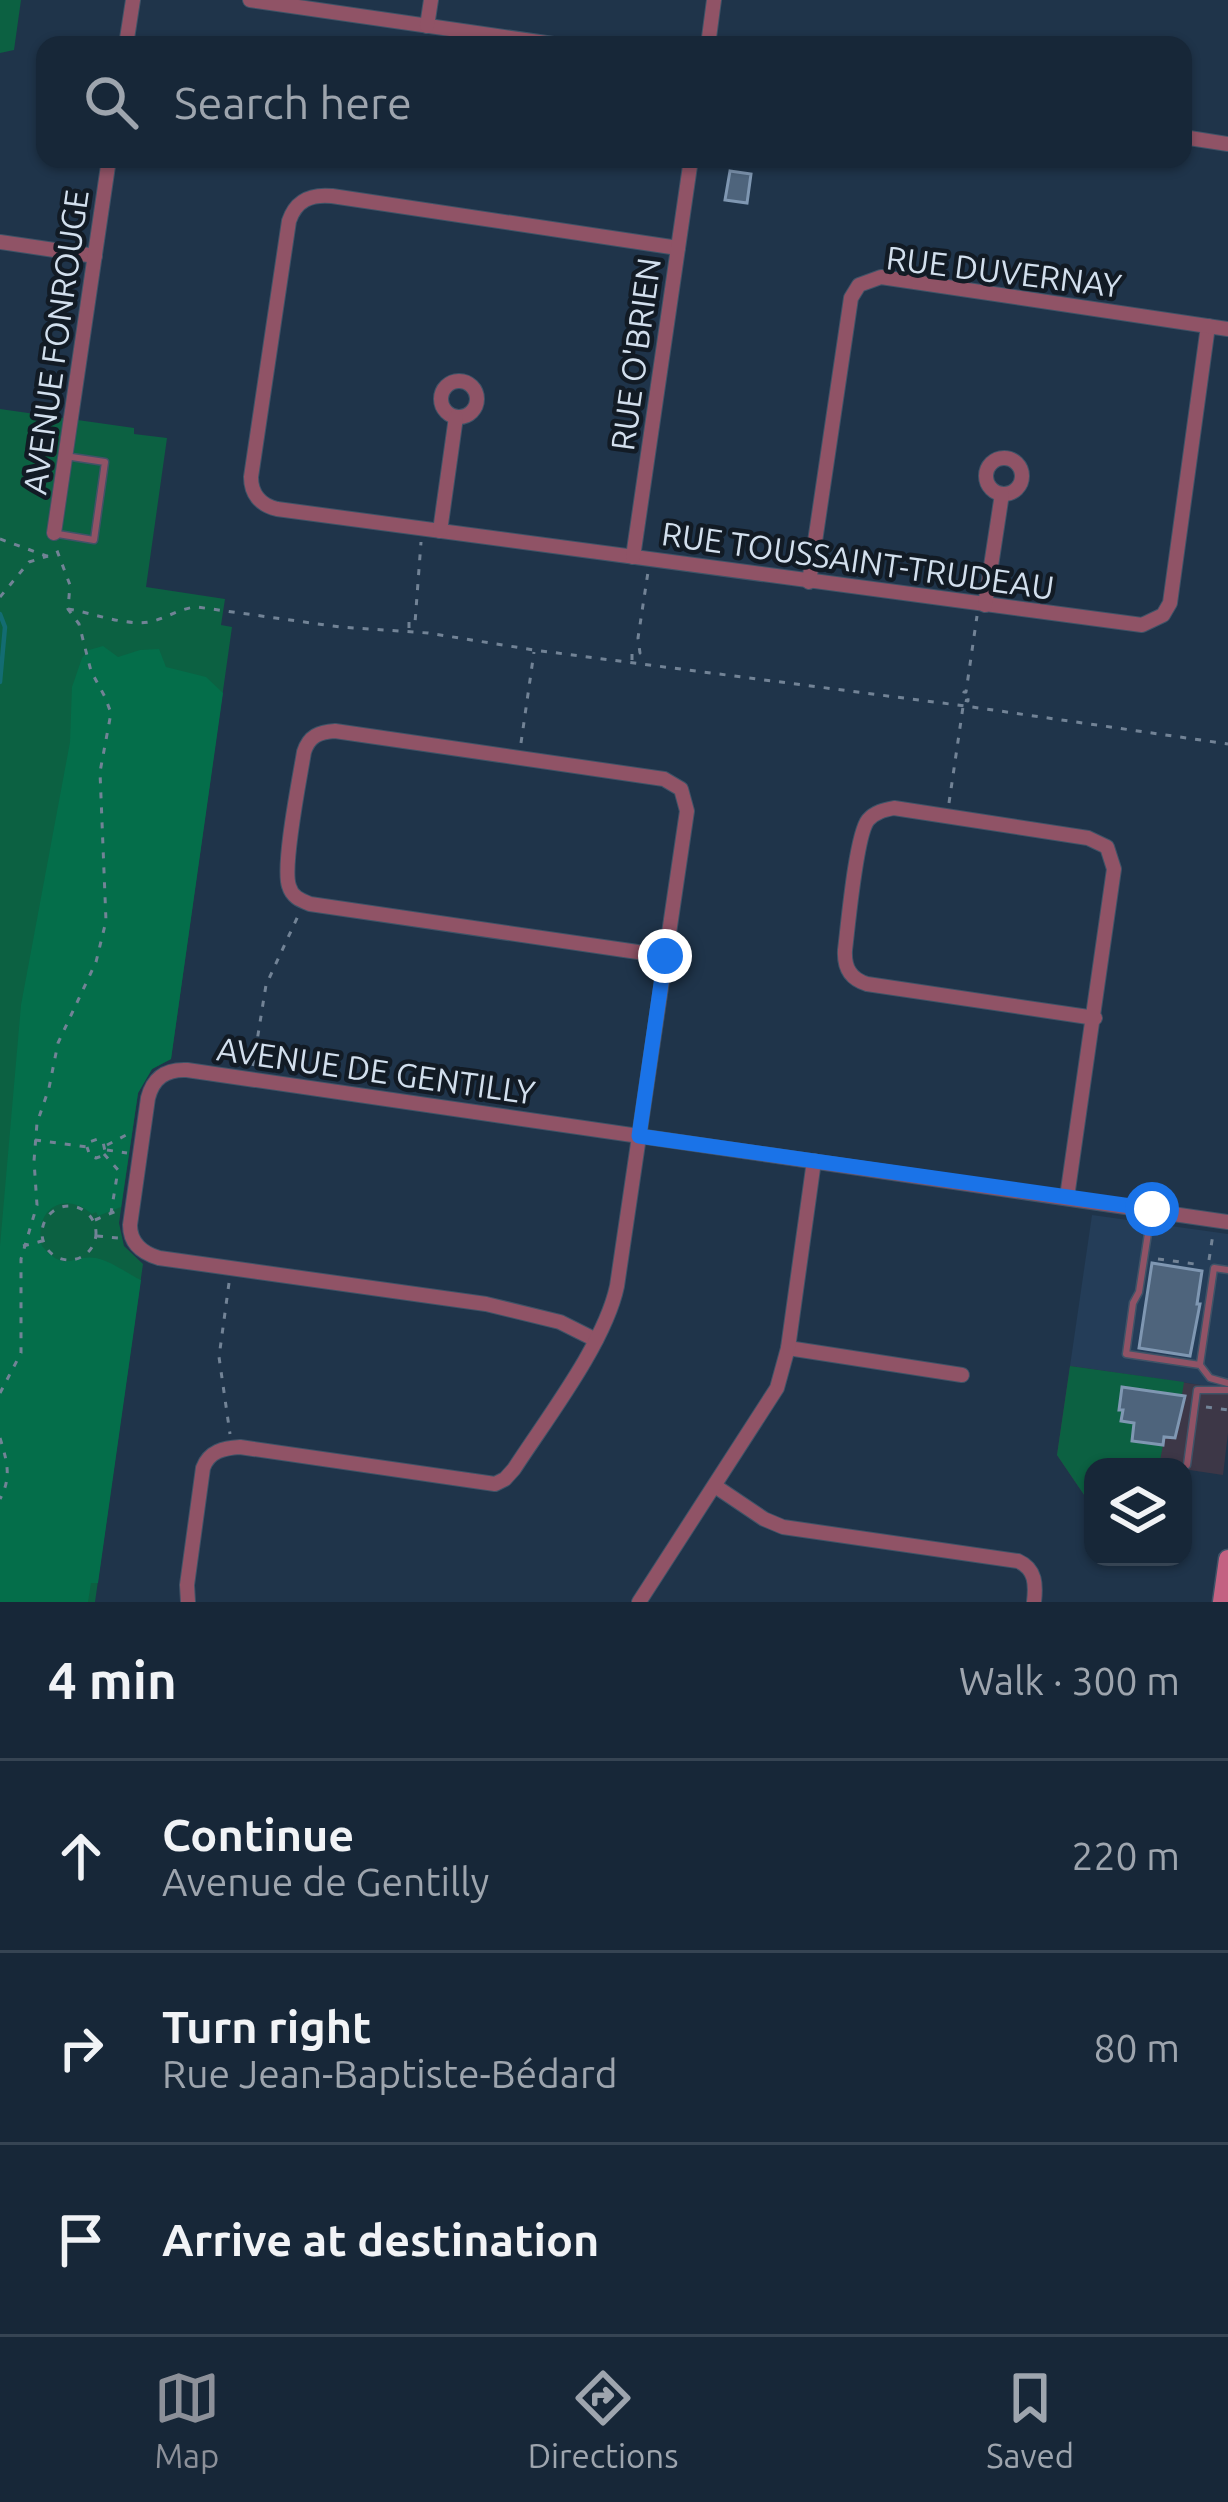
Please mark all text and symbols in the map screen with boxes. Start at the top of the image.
search box [36,36,1192,168]
icon: search [78,69,144,135]
text: Search here [174,77,412,128]
street label: AVENUE FONROUGE [15,187,95,497]
street label: RUE DUVERNAY [884,238,1124,304]
street label: RUE O'BRIEN [603,255,667,453]
street label: RUE TOUSSAINT-TRUDEAU [659,514,1057,606]
route end [638,929,692,983]
street label: AVENUE DE GENTILLY [215,1029,537,1111]
route start [1125,1182,1179,1236]
map controls [1084,1458,1192,1566]
button: layers [1084,1458,1192,1566]
text: 4 min [48,1651,177,1709]
text: Walk · 300 m [959,1659,1180,1702]
text: Continue [162,1809,354,1860]
icon: ahead [48,1823,114,1889]
text: 220 m [1071,1834,1180,1877]
text: Avenue de Gentilly [162,1860,489,1903]
text: Turn right [162,2001,371,2052]
icon: right [48,2015,114,2081]
text: 80 m [1093,2026,1180,2069]
text: Rue Jean-Baptiste-Bédard [162,2052,617,2095]
icon: arrive [48,2207,114,2273]
text: Arrive at destination [162,2214,599,2265]
tab: Map [154,2365,220,2474]
tab: Directions [528,2365,678,2474]
tab: Saved [986,2365,1074,2474]

